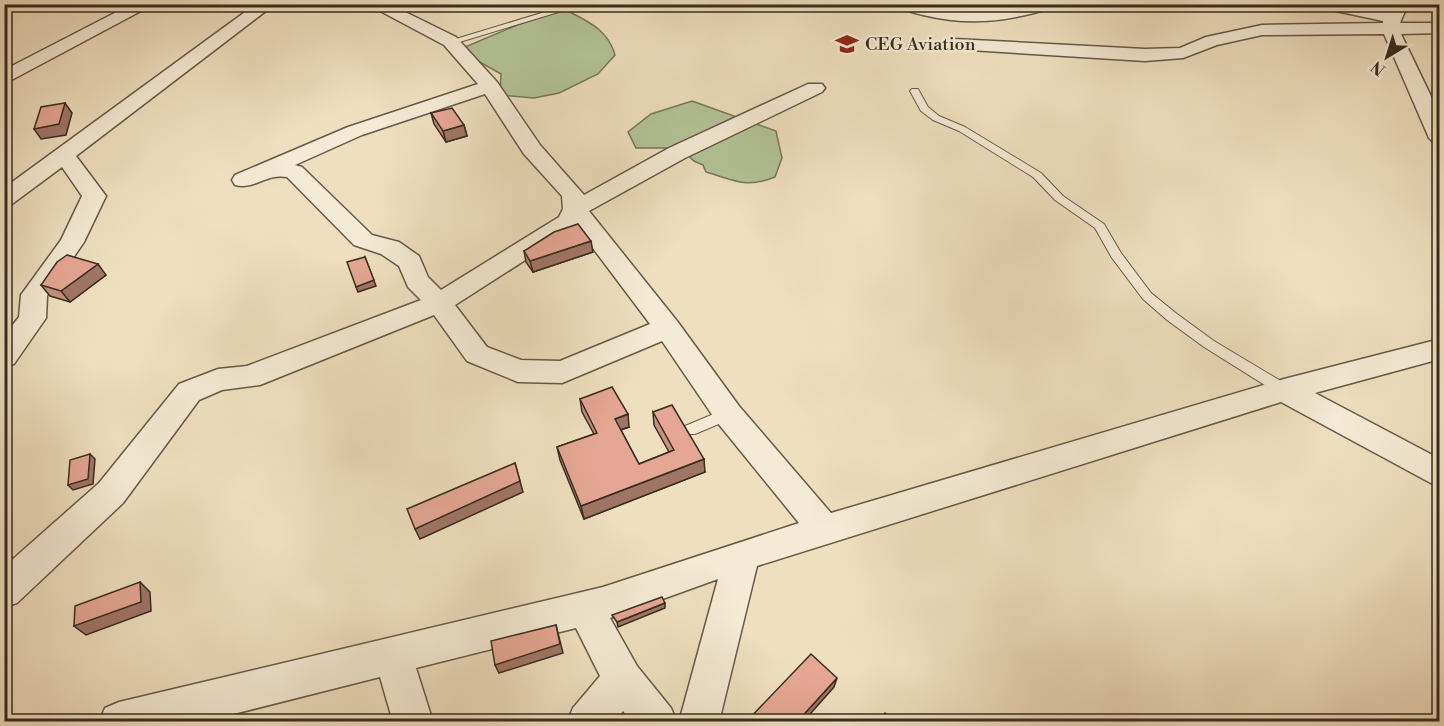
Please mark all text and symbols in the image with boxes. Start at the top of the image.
north arrow [1357,27,1417,87]
school or university icon: CEG Aviation [834,31,860,57]
place label: CEG Aviation [865,33,976,56]
text: N [1367,56,1390,80]

